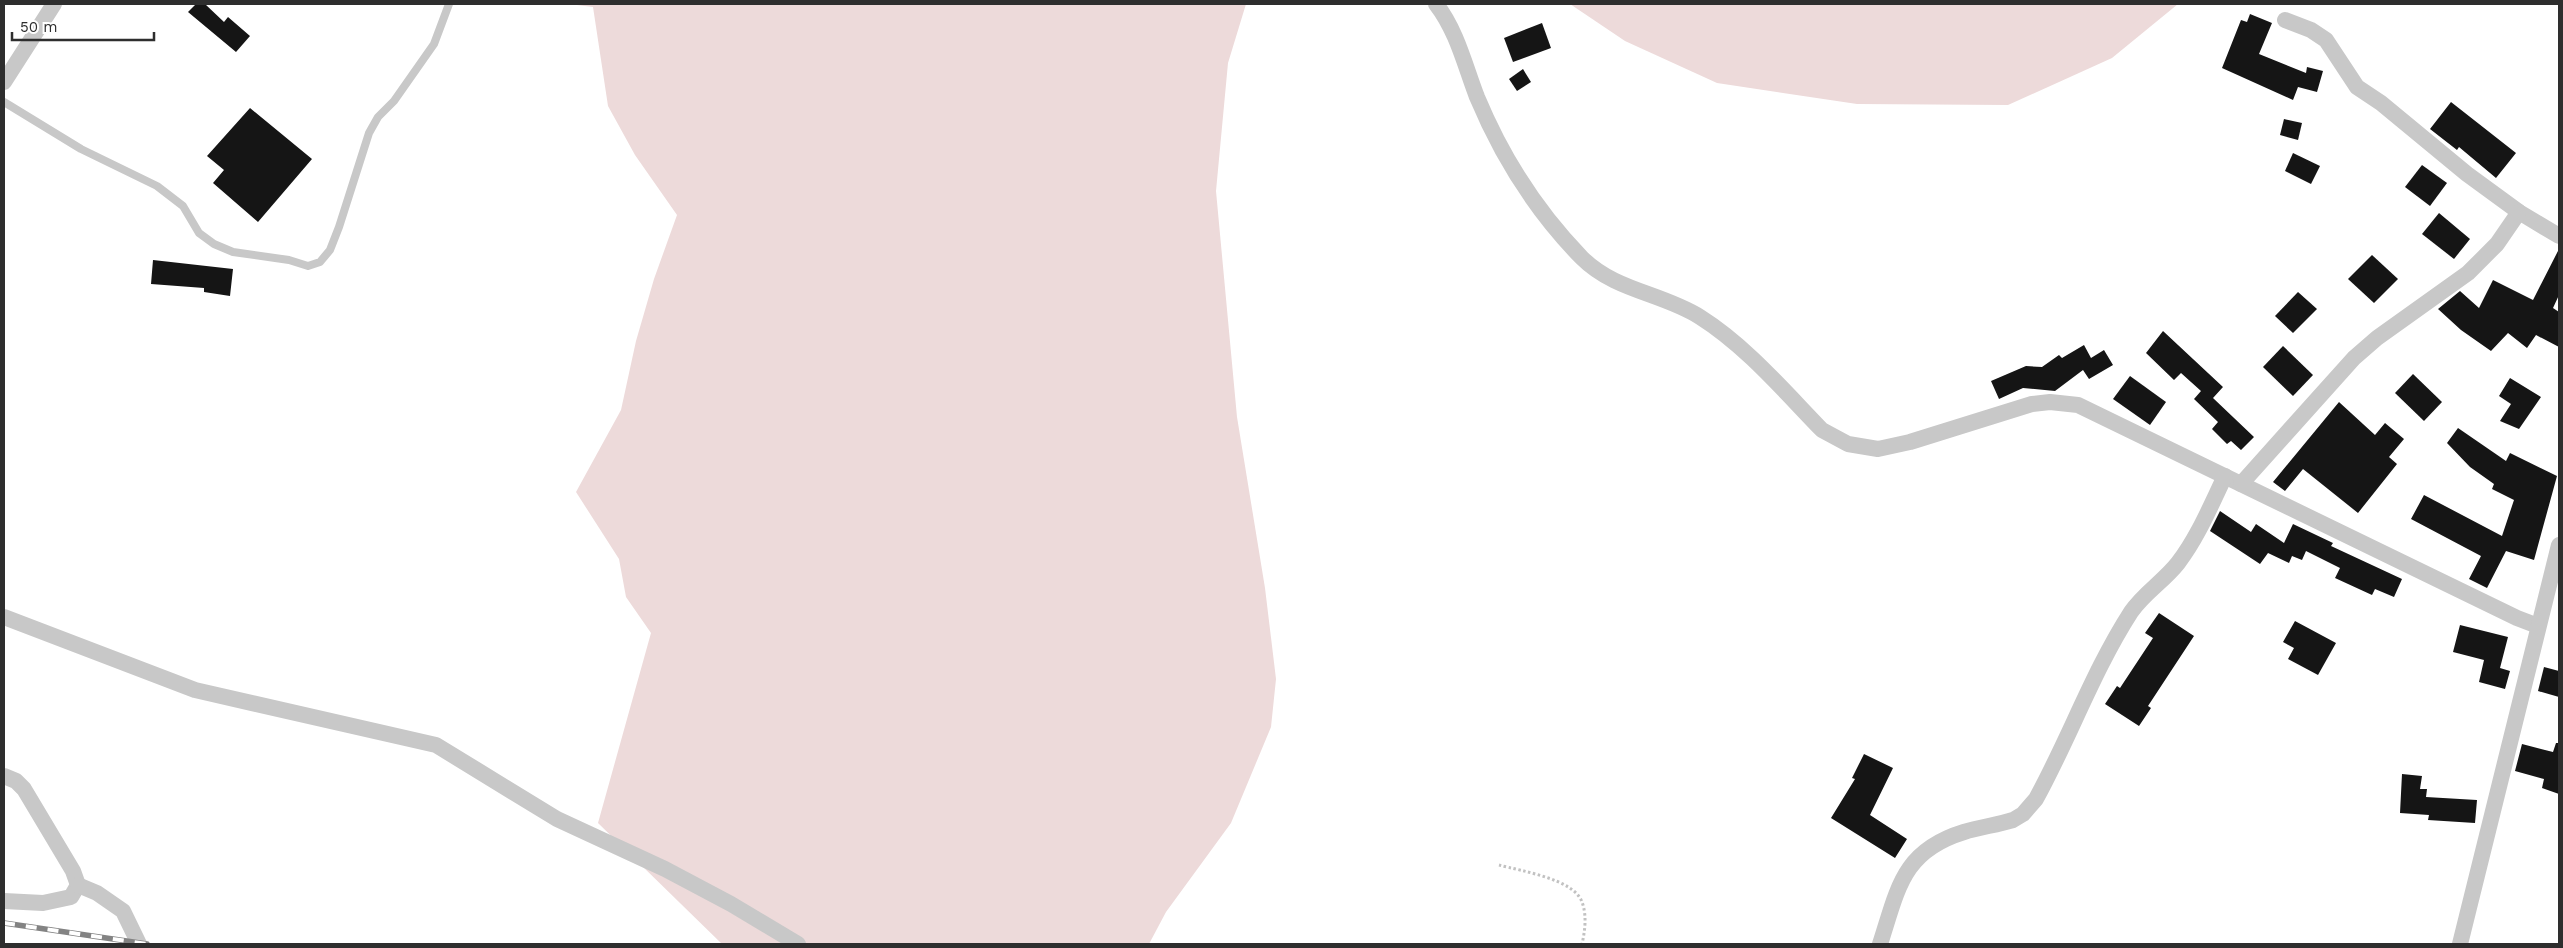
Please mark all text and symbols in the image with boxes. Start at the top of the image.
scale bar [12,10,155,42]
text: 50 m [20,18,57,36]

